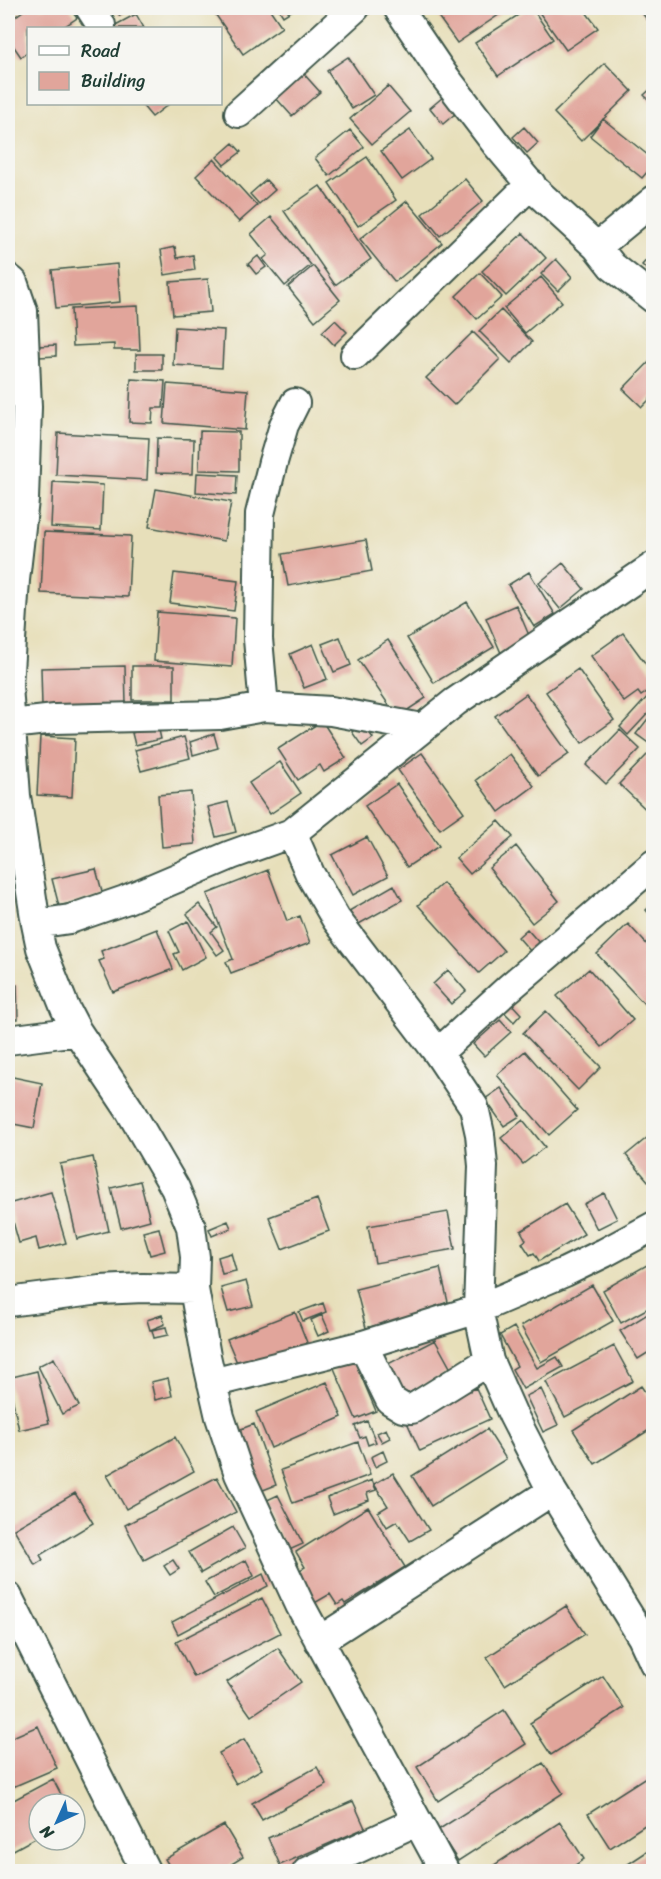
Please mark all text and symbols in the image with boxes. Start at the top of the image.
legend [27,27,222,105]
text: Road [81,35,121,67]
text: Building [81,65,145,97]
north arrow [27,1792,87,1852]
text: N [32,1817,62,1847]

